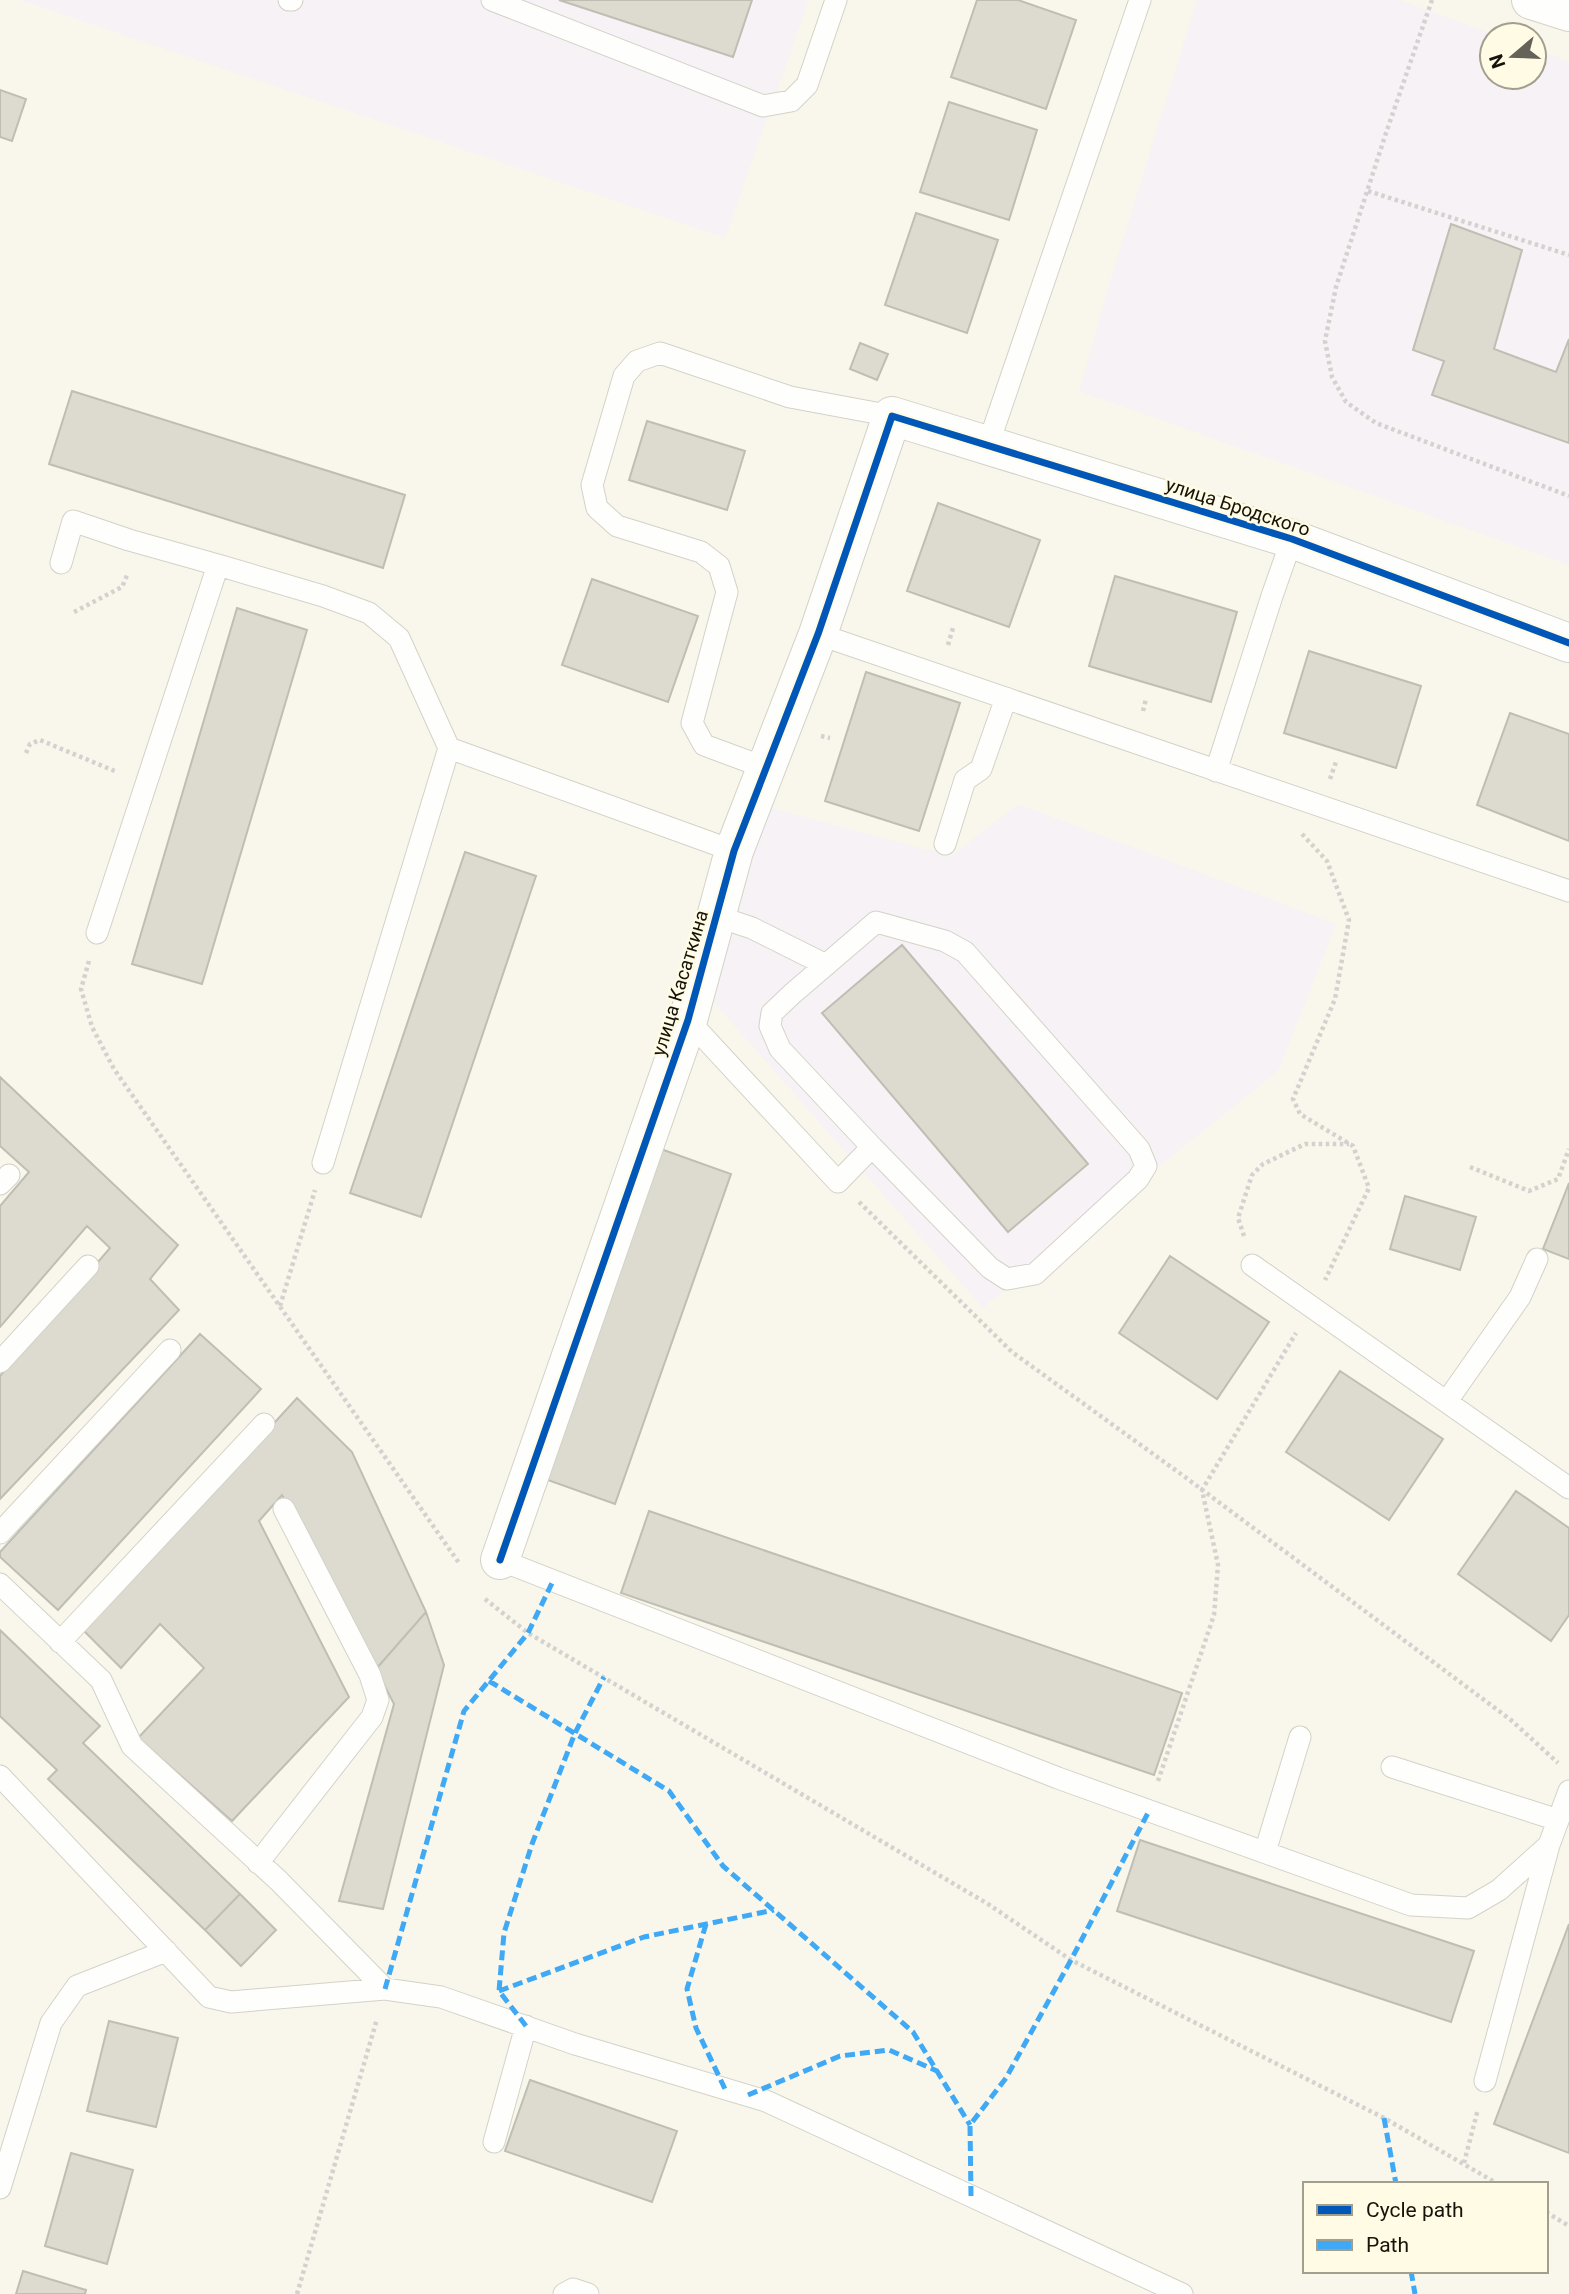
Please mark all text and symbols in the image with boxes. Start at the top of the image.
north arrow [1478,21,1548,91]
text: N [1484,51,1510,71]
street label: улица Бродского [1163,473,1313,541]
street label: улица Касаткина [647,907,713,1059]
legend [1303,2182,1548,2273]
text: Cycle path [1366,2198,1464,2222]
text: Path [1366,2233,1409,2257]

